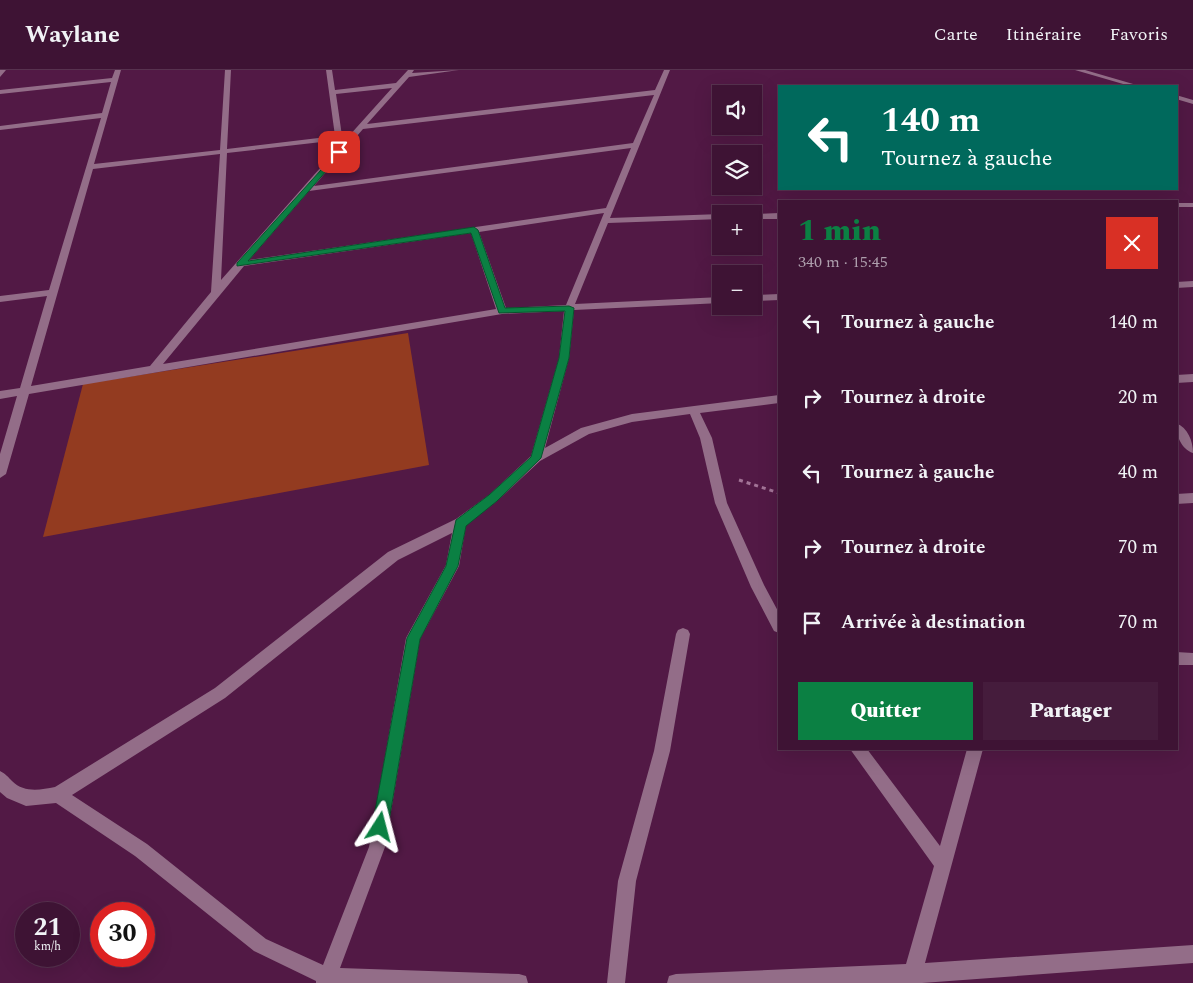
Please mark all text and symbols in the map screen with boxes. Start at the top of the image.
text: Waylane [25,17,120,53]
text: Carte [934,21,978,48]
text: Itinéraire [1006,21,1082,48]
text: Favoris [1110,21,1168,48]
map controls [712,85,762,315]
button: sound [712,85,762,135]
text: 140 m [881,94,980,147]
icon: left [798,105,863,170]
pin [318,131,360,173]
icon: arrive [325,138,353,166]
text: Tournez à gauche [881,142,1052,175]
button: layers [712,145,762,195]
button: + [712,205,762,255]
text: 1 min [798,208,881,254]
button: close [1106,217,1158,269]
text: 340 m · 15:45 [798,250,888,274]
button: − [712,265,762,315]
text: Tournez à gauche [841,308,994,337]
text: 140 m [1108,308,1158,337]
icon: left [798,309,826,337]
text: Tournez à droite [841,383,985,412]
text: 20 m [1118,383,1158,412]
icon: right [798,384,826,412]
text: Tournez à gauche [841,458,994,487]
text: 40 m [1118,458,1158,487]
icon: left [798,459,826,487]
text: Tournez à droite [841,533,985,562]
text: 70 m [1118,533,1158,562]
icon: right [798,534,826,562]
text: Arrivée à destination [841,608,1025,637]
text: 70 m [1118,608,1158,637]
icon: arrive [798,609,826,637]
button: Quitter [798,682,973,740]
button: Partager [983,682,1158,740]
position arrow [353,800,405,852]
speed limit sign: 30 [90,902,155,967]
text: 21 [33,909,62,947]
text: km/h [34,937,61,956]

